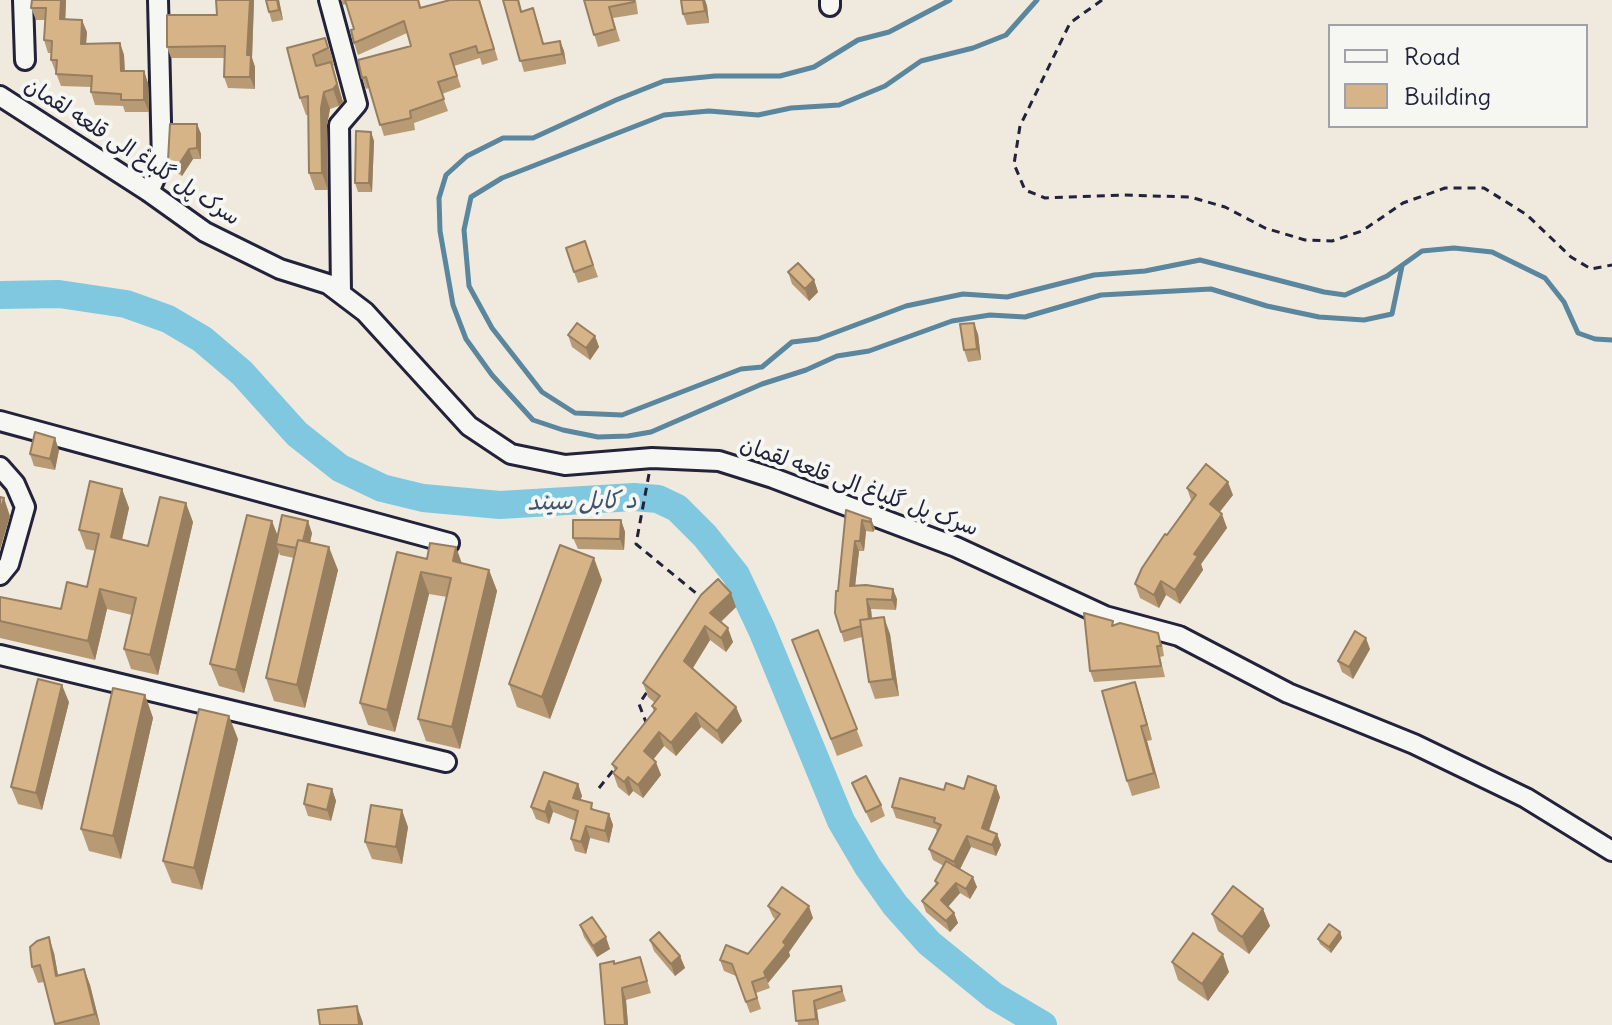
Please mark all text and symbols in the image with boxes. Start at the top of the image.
legend [1328,24,1588,128]
text: Road [1404,41,1460,71]
street label: سرک پل گلباغ الی قلعه لقمان [19,72,245,232]
text: Building [1404,81,1491,111]
street label: سرک پل گلباغ الی قلعه لقمان [736,432,982,542]
water label: د کابل سيند [527,487,637,517]

